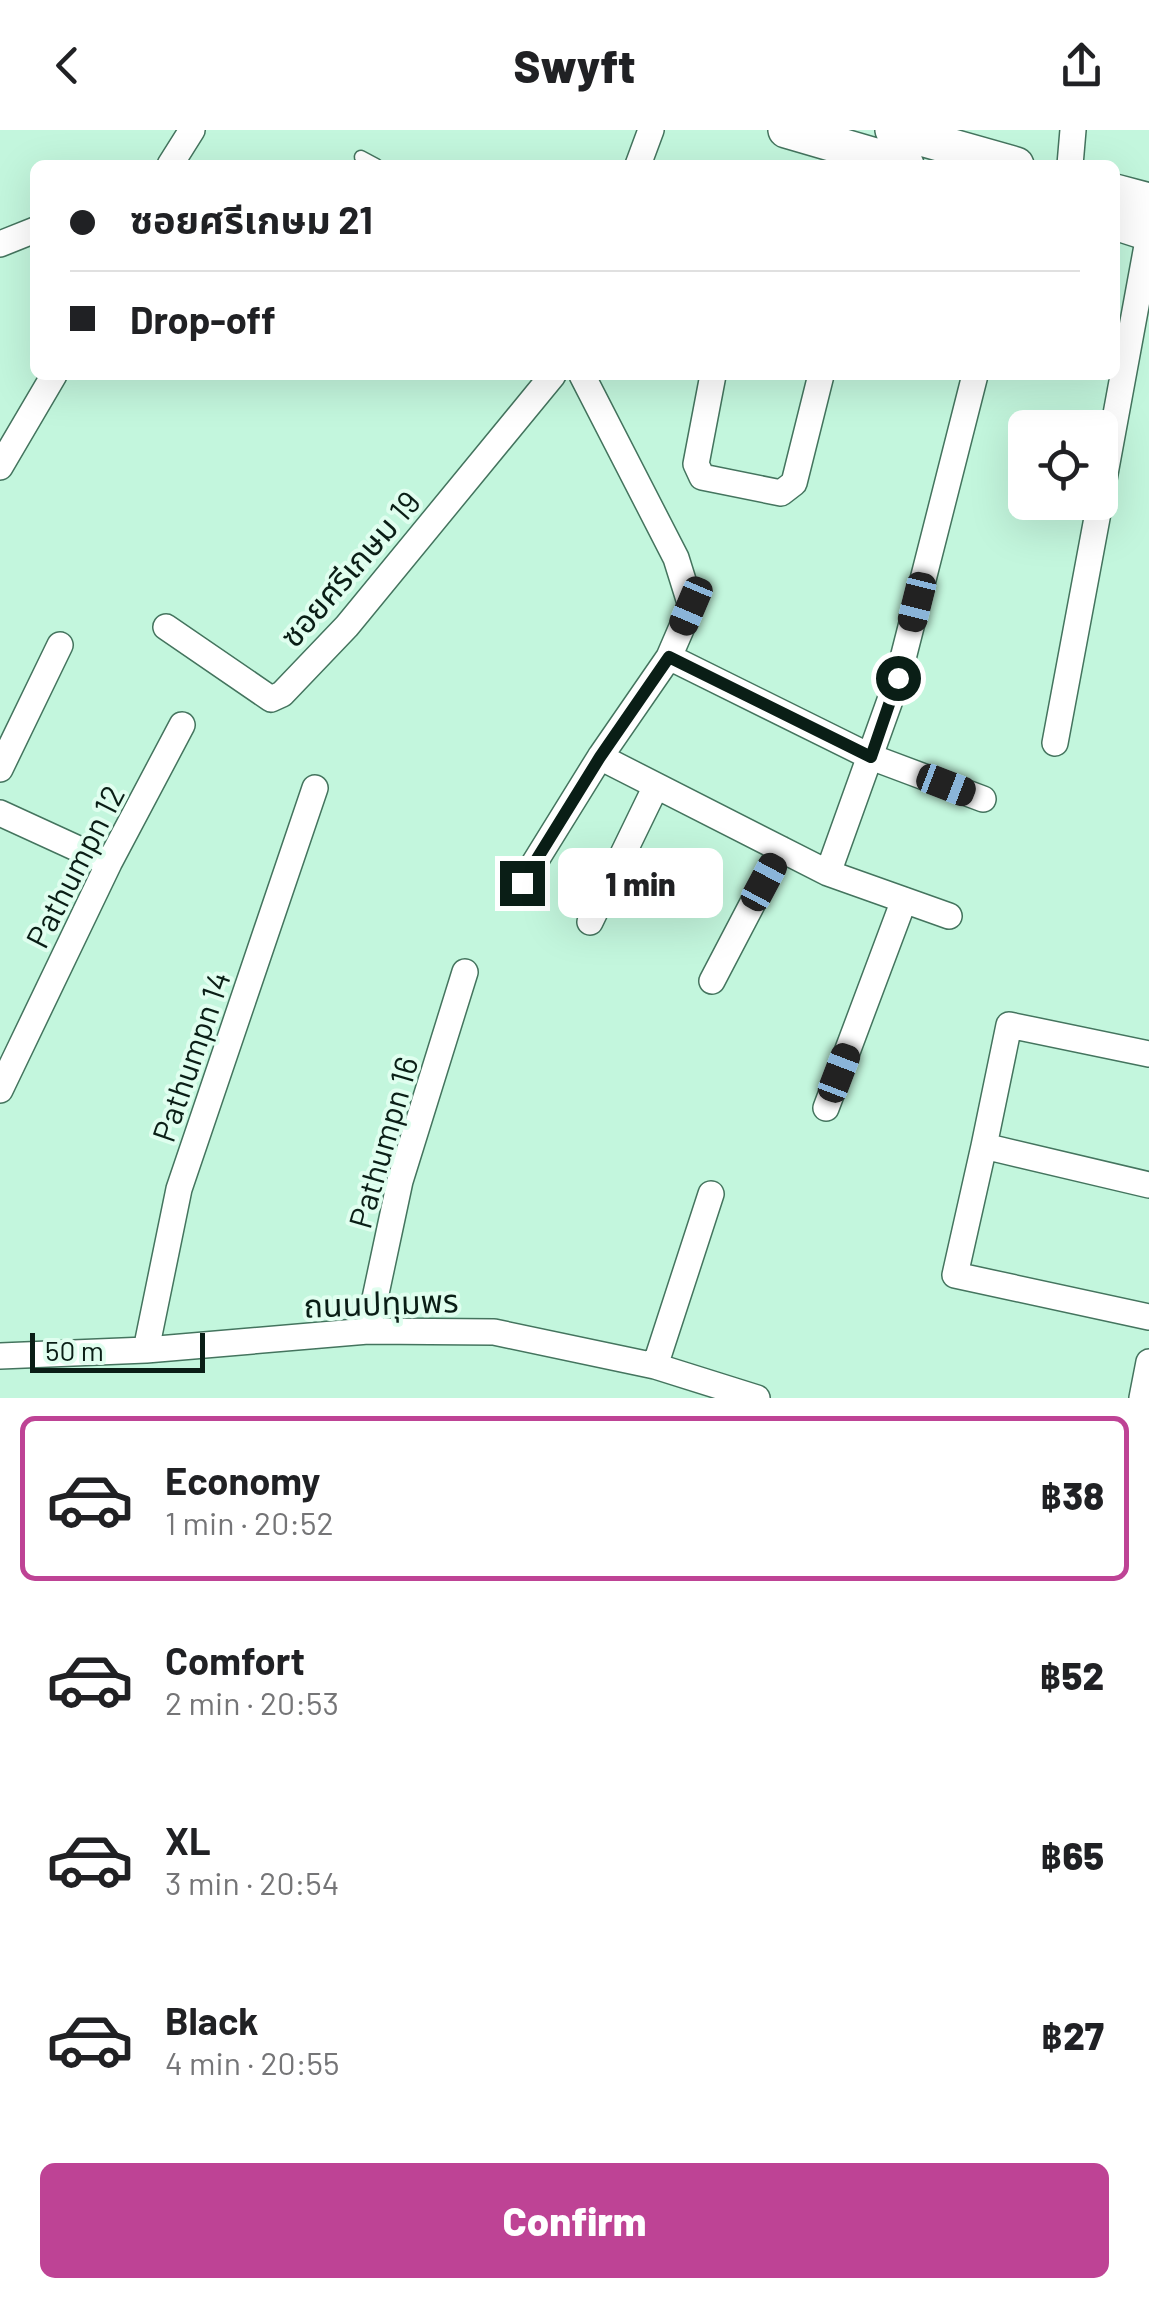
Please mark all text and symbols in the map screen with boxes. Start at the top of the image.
icon: back [40,38,95,93]
text: Swyft [514,38,635,92]
icon: share [1054,38,1109,93]
text: ซอยศรีเกษม 21 [130,196,373,242]
text: Drop-off [130,296,276,342]
map controls [1008,410,1118,520]
button: locate [1008,410,1118,520]
street label: ซอยศรีเกษม 19 [271,482,427,654]
car [895,569,939,635]
car [665,573,717,639]
route start [876,656,921,701]
car [913,760,979,810]
street label: Pathumpn 12 [17,778,131,954]
callout: 1 min [557,848,722,918]
car [737,848,791,916]
route end [500,861,545,906]
text: 1 min [605,864,676,902]
street label: Pathumpn 14 [143,966,237,1146]
car [814,1040,864,1106]
street label: Pathumpn 16 [339,1052,425,1232]
street label: ถนนปทุมพร [303,1280,459,1326]
scale bar [30,1328,205,1372]
text: 50 m [45,1333,104,1367]
icon: car [45,1454,135,1544]
text: Economy [165,1457,320,1503]
text: ฿38 [1040,1472,1104,1518]
text: 1 min · 20:52 [165,1503,334,1541]
icon: car [45,1634,135,1724]
text: Comfort [165,1637,305,1683]
text: ฿52 [1039,1652,1104,1698]
text: 2 min · 20:53 [165,1683,339,1721]
icon: car [45,1814,135,1904]
text: XL [165,1817,211,1863]
text: ฿65 [1040,1832,1104,1878]
text: 3 min · 20:54 [165,1863,339,1901]
icon: car [45,1994,135,2084]
text: Black [165,1997,259,2043]
text: ฿27 [1041,2012,1104,2058]
text: 4 min · 20:55 [165,2043,339,2081]
button: Confirm [40,2163,1109,2278]

